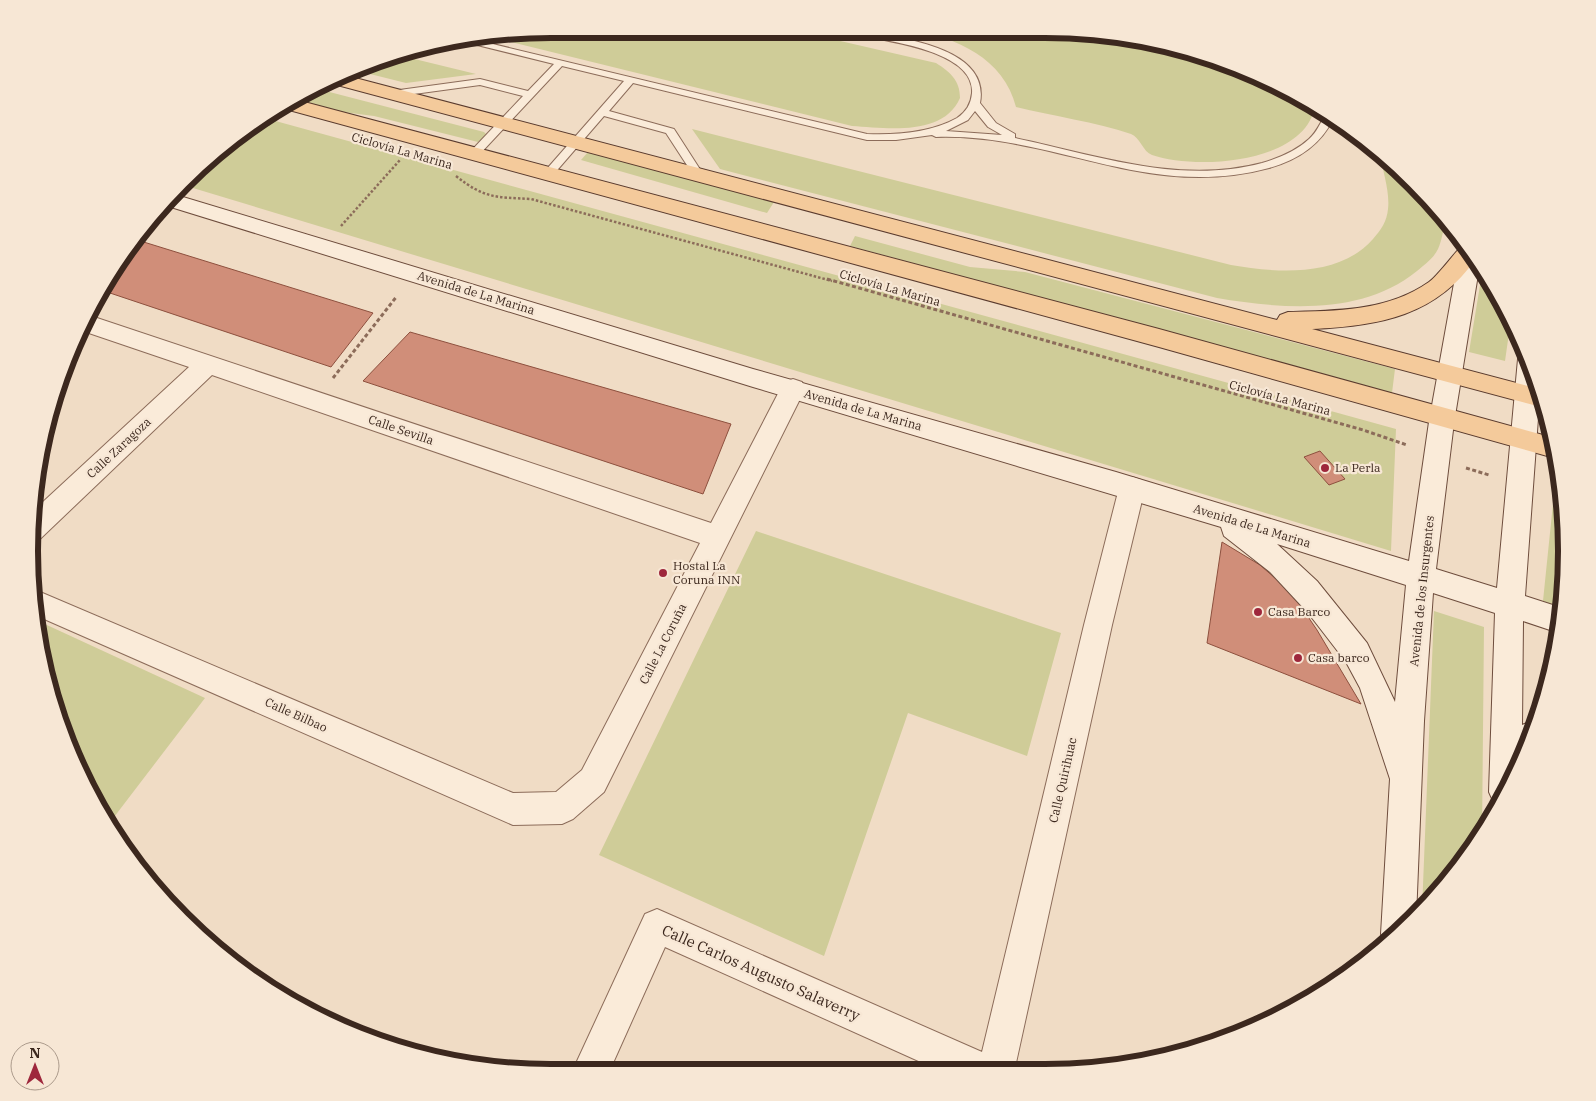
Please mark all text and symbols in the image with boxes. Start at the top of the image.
street label: Ciclovía La Marina [350,129,455,172]
street label: Ciclovía La Marina [838,266,943,309]
street label: Avenida de La Marina [416,268,537,318]
street label: Ciclovía La Marina [1228,377,1333,418]
street label: Avenida de La Marina [802,385,924,434]
street label: Calle Sevilla [367,411,436,448]
street label: Calle Zaragoza [83,414,154,481]
place label: La Perla [1335,460,1381,475]
marker: La Perla [1319,462,1331,474]
street label: Avenida de La Marina [1192,501,1313,551]
street label: Avenida de los Insurgentes [1406,515,1437,667]
place label: Hostal La Coruna INN [673,558,740,587]
marker: Hostal La Coruna INN [657,567,669,579]
street label: Calle La Coruña [636,600,690,687]
place label: Casa Barco [1268,604,1330,619]
marker: Casa Barco [1252,606,1264,618]
place label: Casa barco [1308,650,1370,665]
marker: Casa barco [1292,652,1304,664]
street label: Calle Bilbao [263,694,330,735]
street label: Calle Quirihuac [1045,736,1080,824]
street label: Calle Carlos Augusto Salaverry [659,920,863,1025]
north arrow [10,1041,60,1091]
text: N [29,1044,41,1062]

